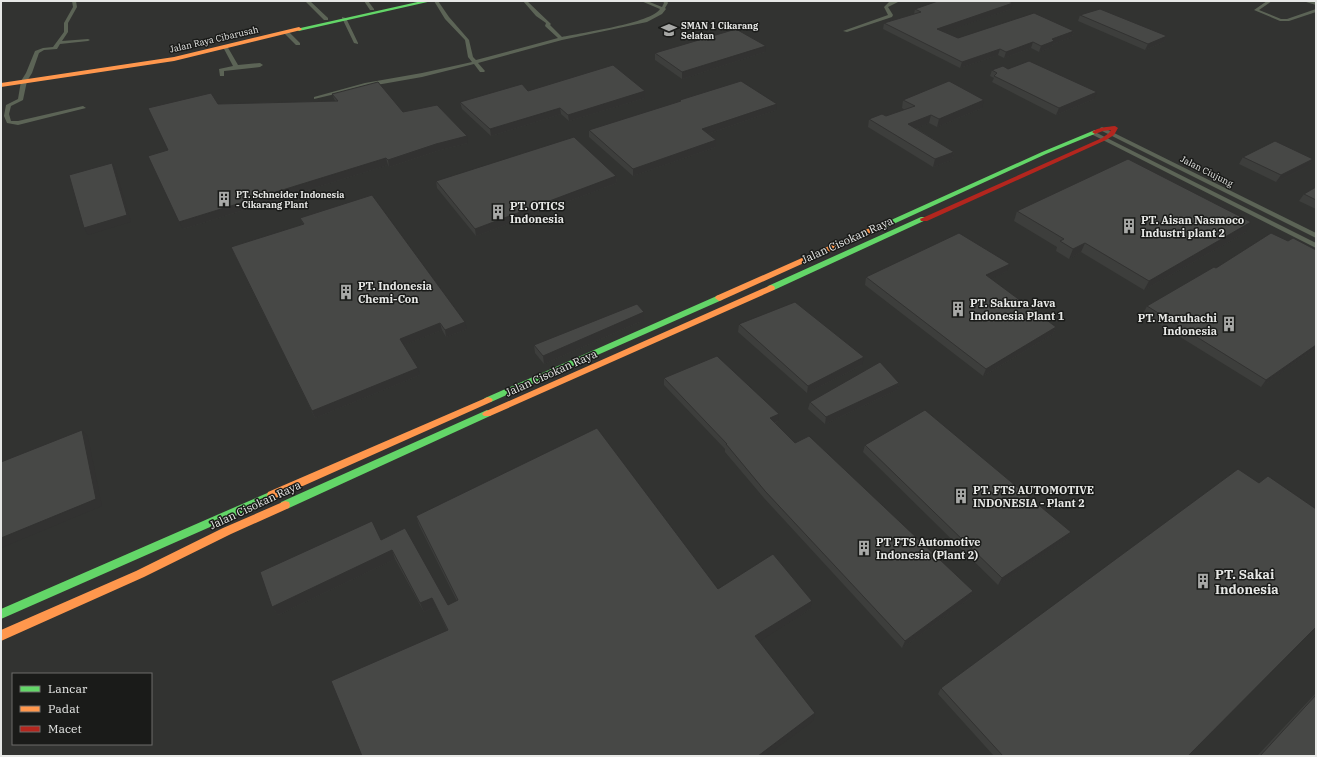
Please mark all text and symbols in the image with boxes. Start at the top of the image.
place label: SMAN 1 Cikarang Selatan [681,20,759,41]
school or university icon: SMAN 1 Cikarang Selatan [660,21,678,39]
street label: Jalan Raya Cibarusah [169,23,260,55]
street label: Jalan Ciujung [1179,153,1235,189]
place label: PT. Schneider Indonesia - Cikarang Plant [236,189,344,210]
building icon: PT. Schneider Indonesia - Cikarang Plant [215,190,233,208]
place label: PT. OTICS Indonesia [510,199,565,226]
building icon: PT. OTICS Indonesia [489,203,507,221]
street label: Jalan Cisokan Raya [799,213,895,267]
place label: PT. Aisan Nasmoco Industri plant 2 [1141,213,1244,240]
building icon: PT. Aisan Nasmoco Industri plant 2 [1120,217,1138,235]
place label: PT. Indonesia Chemi-Con [358,279,432,306]
building icon: PT. Indonesia Chemi-Con [337,283,355,301]
place label: PT. Sakura Java Indonesia Plant 1 [970,296,1065,323]
building icon: PT. Sakura Java Indonesia Plant 1 [949,300,967,318]
place label: PT. Maruhachi Indonesia [1138,311,1217,338]
building icon: PT. Maruhachi Indonesia [1220,315,1238,333]
street label: Jalan Cisokan Raya [503,346,599,400]
street label: Jalan Cisokan Raya [207,478,303,532]
place label: PT. FTS AUTOMOTIVE INDONESIA - Plant 2 [973,483,1094,510]
building icon: PT. FTS AUTOMOTIVE INDONESIA - Plant 2 [952,487,970,505]
place label: PT FTS Automotive Indonesia (Plant 2) [876,535,981,562]
building icon: PT FTS Automotive Indonesia (Plant 2) [855,539,873,557]
place label: PT. Sakai Indonesia [1215,566,1279,598]
building icon: PT. Sakai Indonesia [1194,572,1212,590]
legend [12,673,152,745]
text: Lancar [48,681,88,696]
text: Padat [48,701,80,716]
text: Macet [48,721,82,736]

